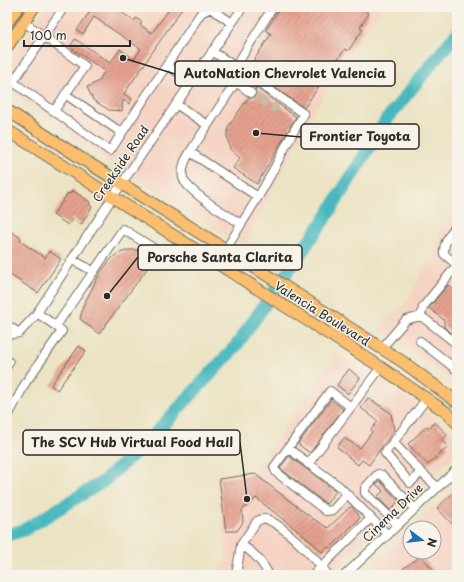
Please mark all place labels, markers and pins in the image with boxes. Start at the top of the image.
callout: AutoNation Chevrolet Valencia [175,61,395,86]
callout: Frontier Toyota [301,124,419,149]
callout: Porsche Santa Clarita [138,245,302,270]
callout: The SCV Hub Virtual Food Hall [23,430,240,455]

